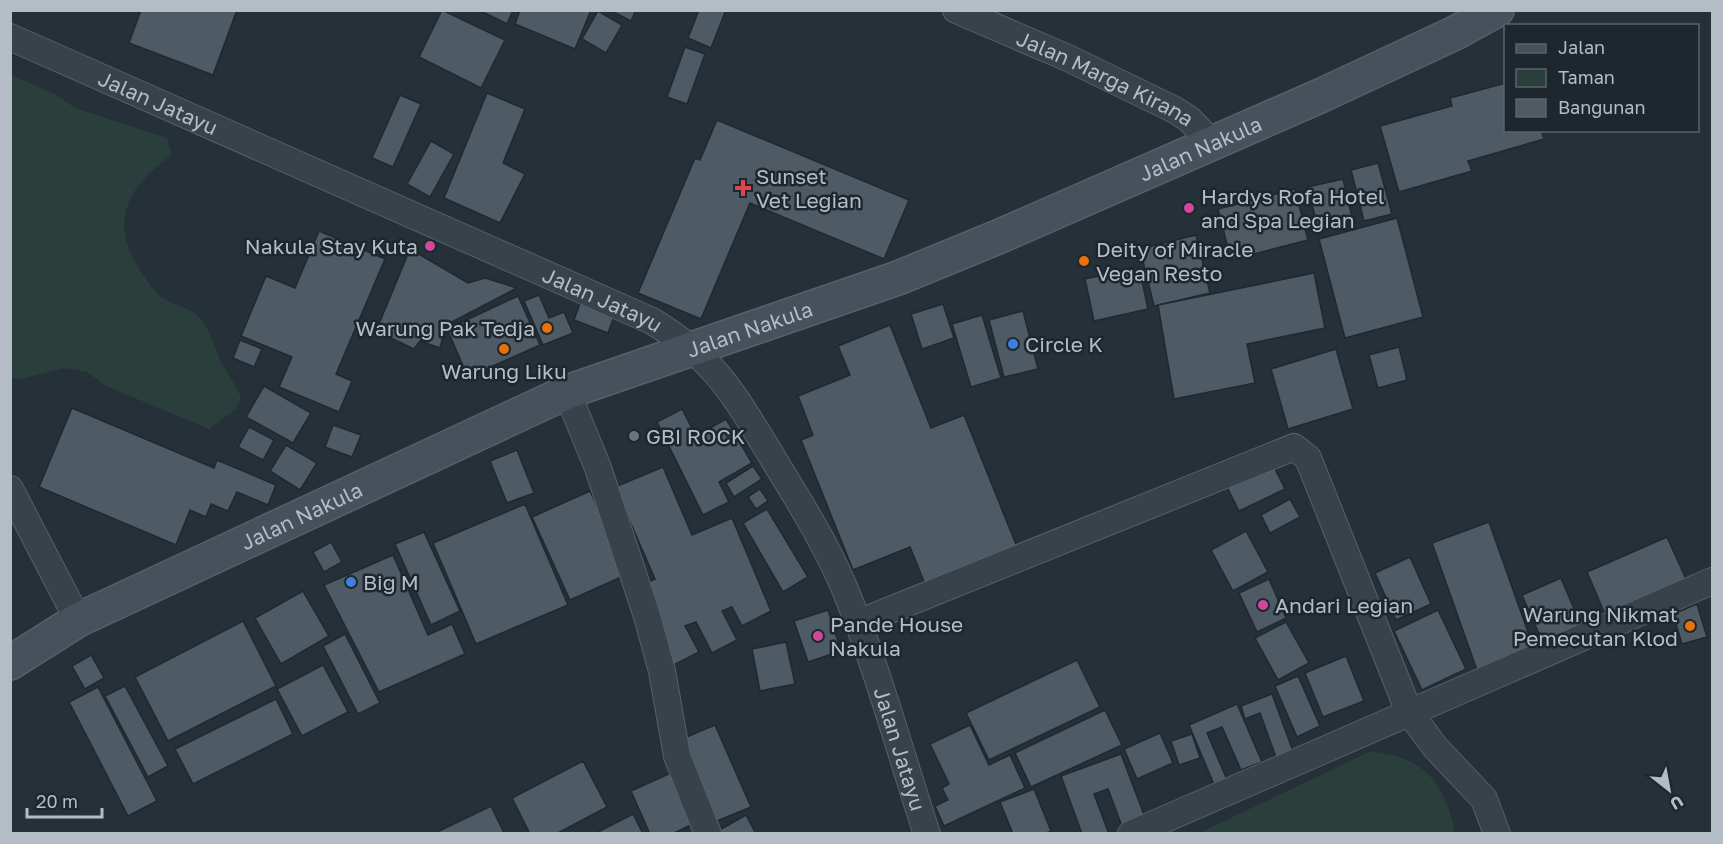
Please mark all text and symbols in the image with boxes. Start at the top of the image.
legend [1504,24,1699,132]
street label: Jalan Marga Kirana [1013,25,1199,132]
text: Jalan [1558,36,1605,58]
street label: Jalan Jatayu [94,65,222,140]
text: Taman [1558,66,1615,88]
text: Bangunan [1558,96,1646,118]
street label: Jalan Nakula [1135,110,1266,187]
place label: Sunset Vet Legian [756,163,862,213]
marker: Sunset Vet Legian [734,179,752,197]
place label: Hardys Rofa Hotel and Spa Legian [1201,183,1385,233]
marker: Hardys Rofa Hotel and Spa Legian [1182,201,1196,215]
place label: Nakula Stay Kuta [245,233,418,259]
place label: Deity of Miracle Vegan Resto [1096,236,1253,286]
marker: Nakula Stay Kuta [423,239,437,253]
marker: Deity of Miracle Vegan Resto [1077,254,1091,268]
street label: Jalan Jatayu [539,261,667,337]
street label: Jalan Nakula [683,295,816,363]
place label: Warung Pak Tedja [356,315,535,341]
marker: Warung Pak Tedja [540,321,554,335]
place label: Circle K [1025,331,1103,357]
marker: Circle K [1006,337,1020,351]
marker: Warung Liku [497,342,511,356]
place label: Warung Liku [441,358,567,384]
place label: GBI ROCK [646,423,745,449]
marker: GBI ROCK [627,429,641,443]
street label: Jalan Nakula [236,476,366,555]
place label: Big M [363,569,419,595]
marker: Big M [344,575,358,589]
place label: Andari Legian [1275,592,1413,618]
marker: Andari Legian [1256,598,1270,612]
place label: Warung Nikmat Pemecutan Klod [1513,601,1678,651]
place label: Pande House Nakula [830,611,963,661]
marker: Warung Nikmat Pemecutan Klod [1683,619,1697,633]
marker: Pande House Nakula [811,629,825,643]
street label: Jalan Jatayu [868,684,932,814]
north arrow [1639,760,1699,820]
scale bar [27,781,102,819]
text: 20 m [36,790,78,812]
text: U [1667,791,1687,814]

